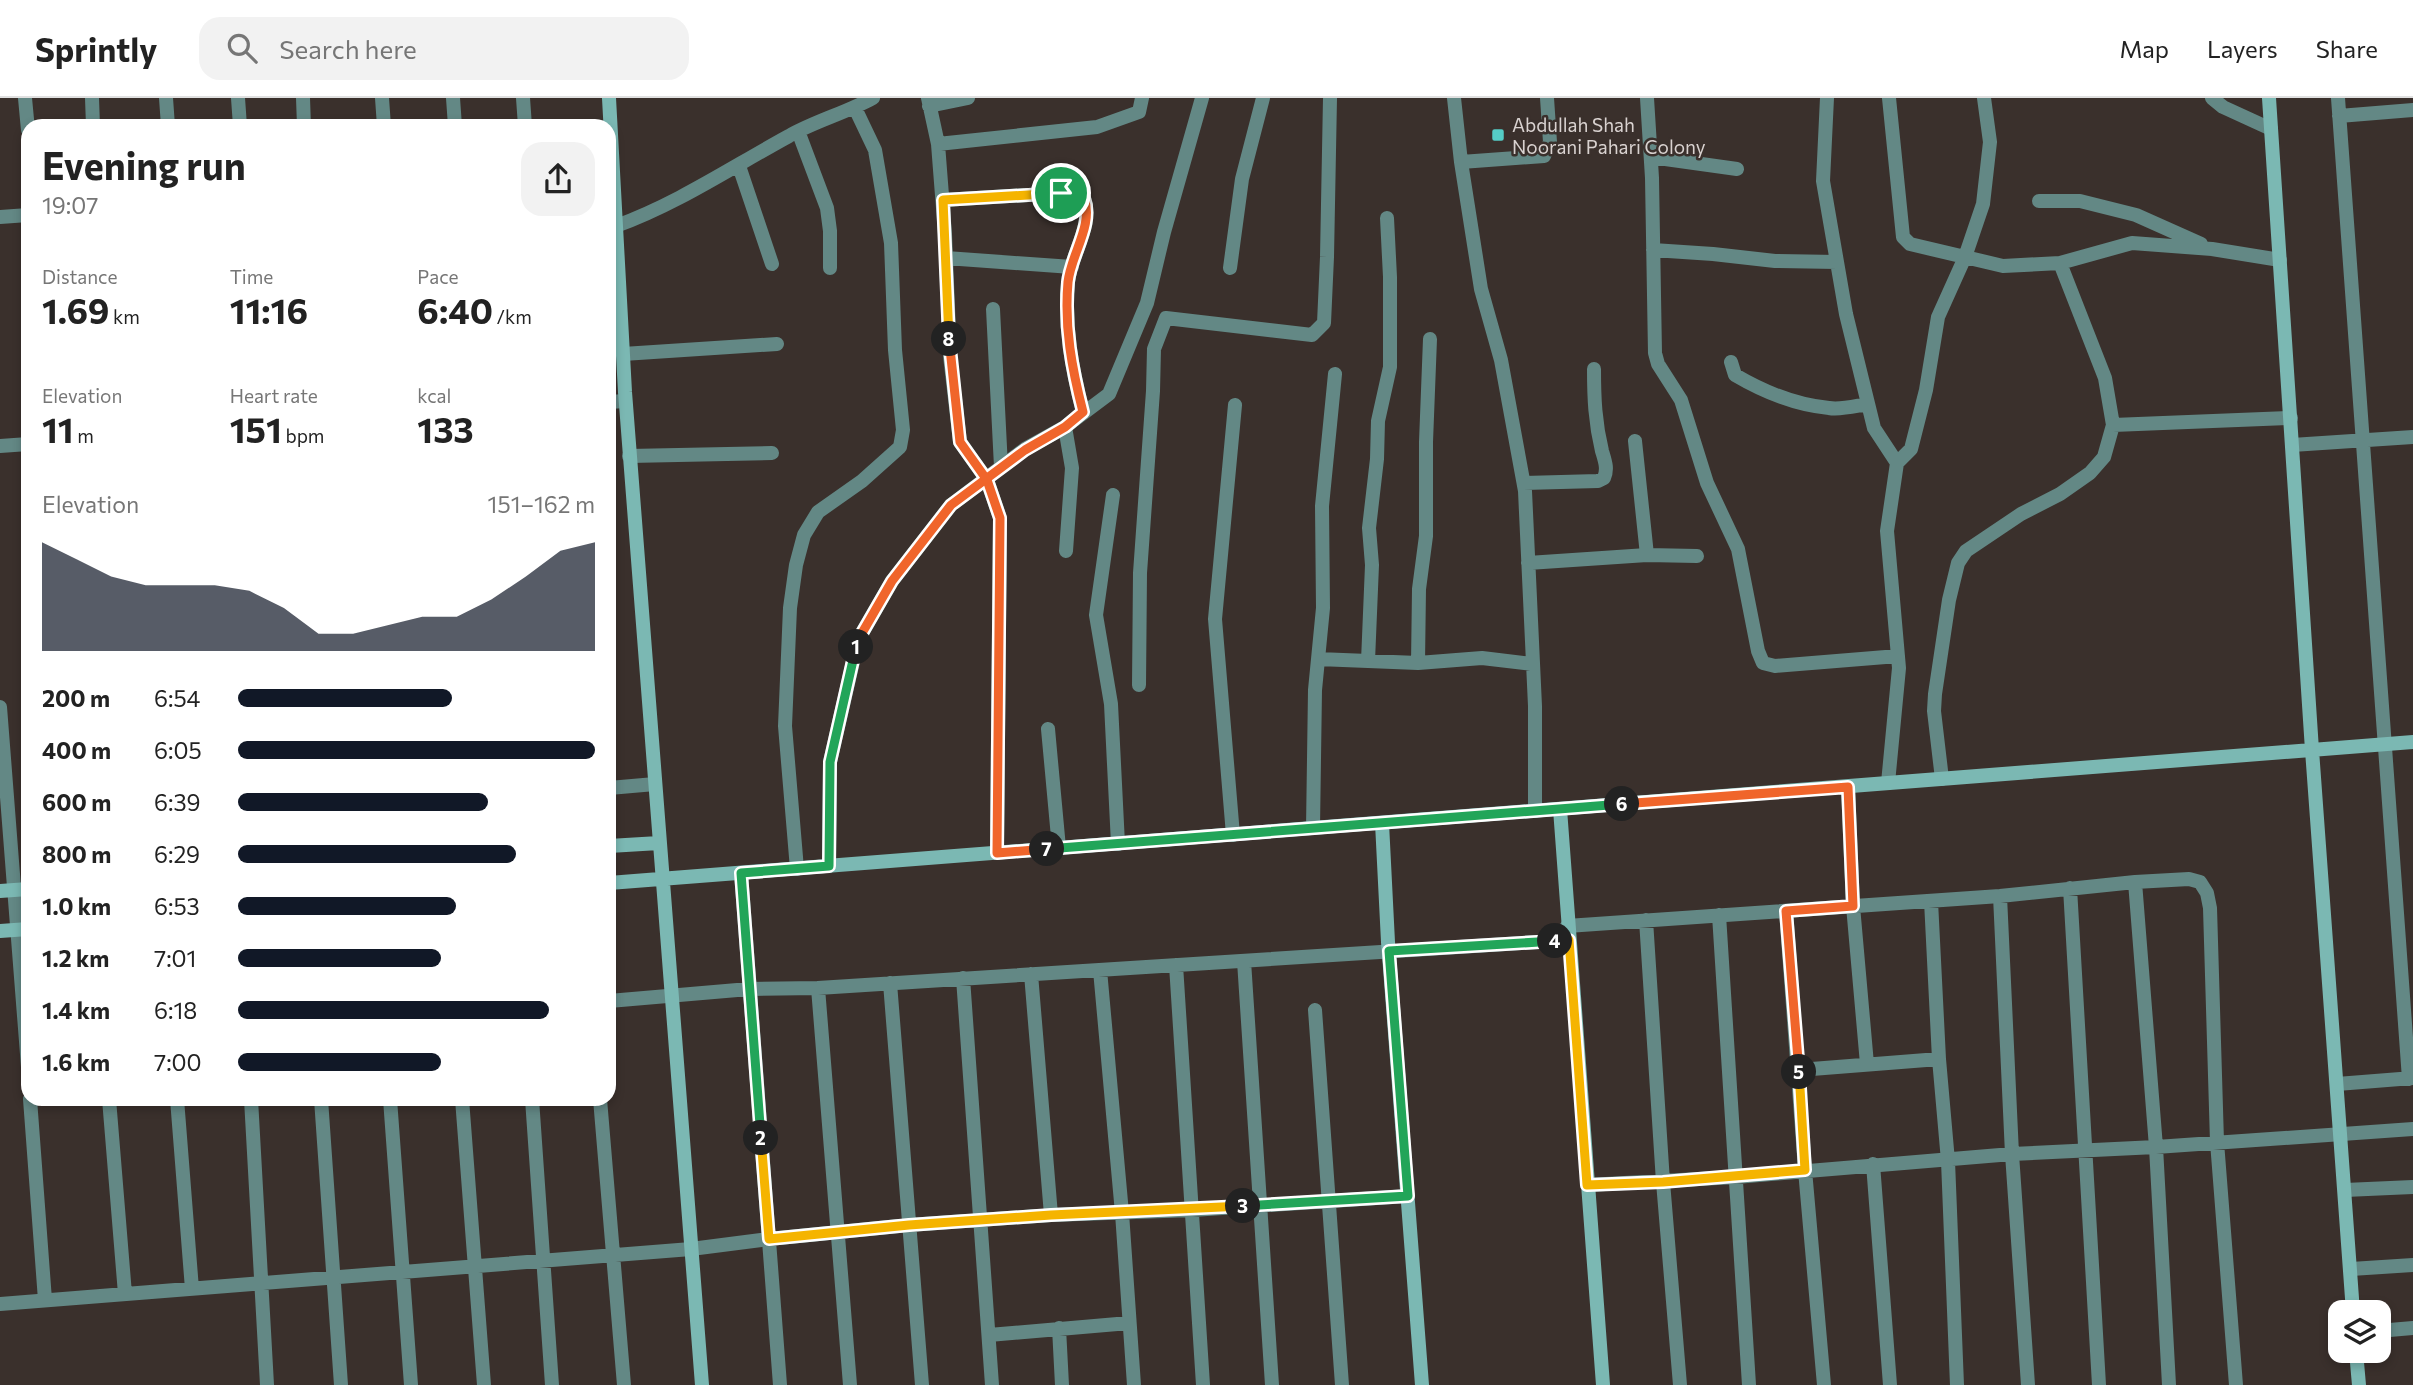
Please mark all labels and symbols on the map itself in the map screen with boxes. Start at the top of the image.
place label: Abdullah Shah Noorani Pahari Colony [1512,113,1706,158]
marker: Abdullah Shah Noorani Pahari Colony [1490,127,1506,143]
pin [1031,163,1091,223]
pin: 8 [932,322,967,356]
pin: 1 [838,630,874,664]
pin: 6 [1604,786,1640,822]
pin: 7 [1030,832,1064,866]
pin: 4 [1538,924,1572,958]
pin: 5 [1782,1054,1816,1090]
pin: 2 [744,1121,778,1156]
pin: 3 [1226,1188,1260,1224]

